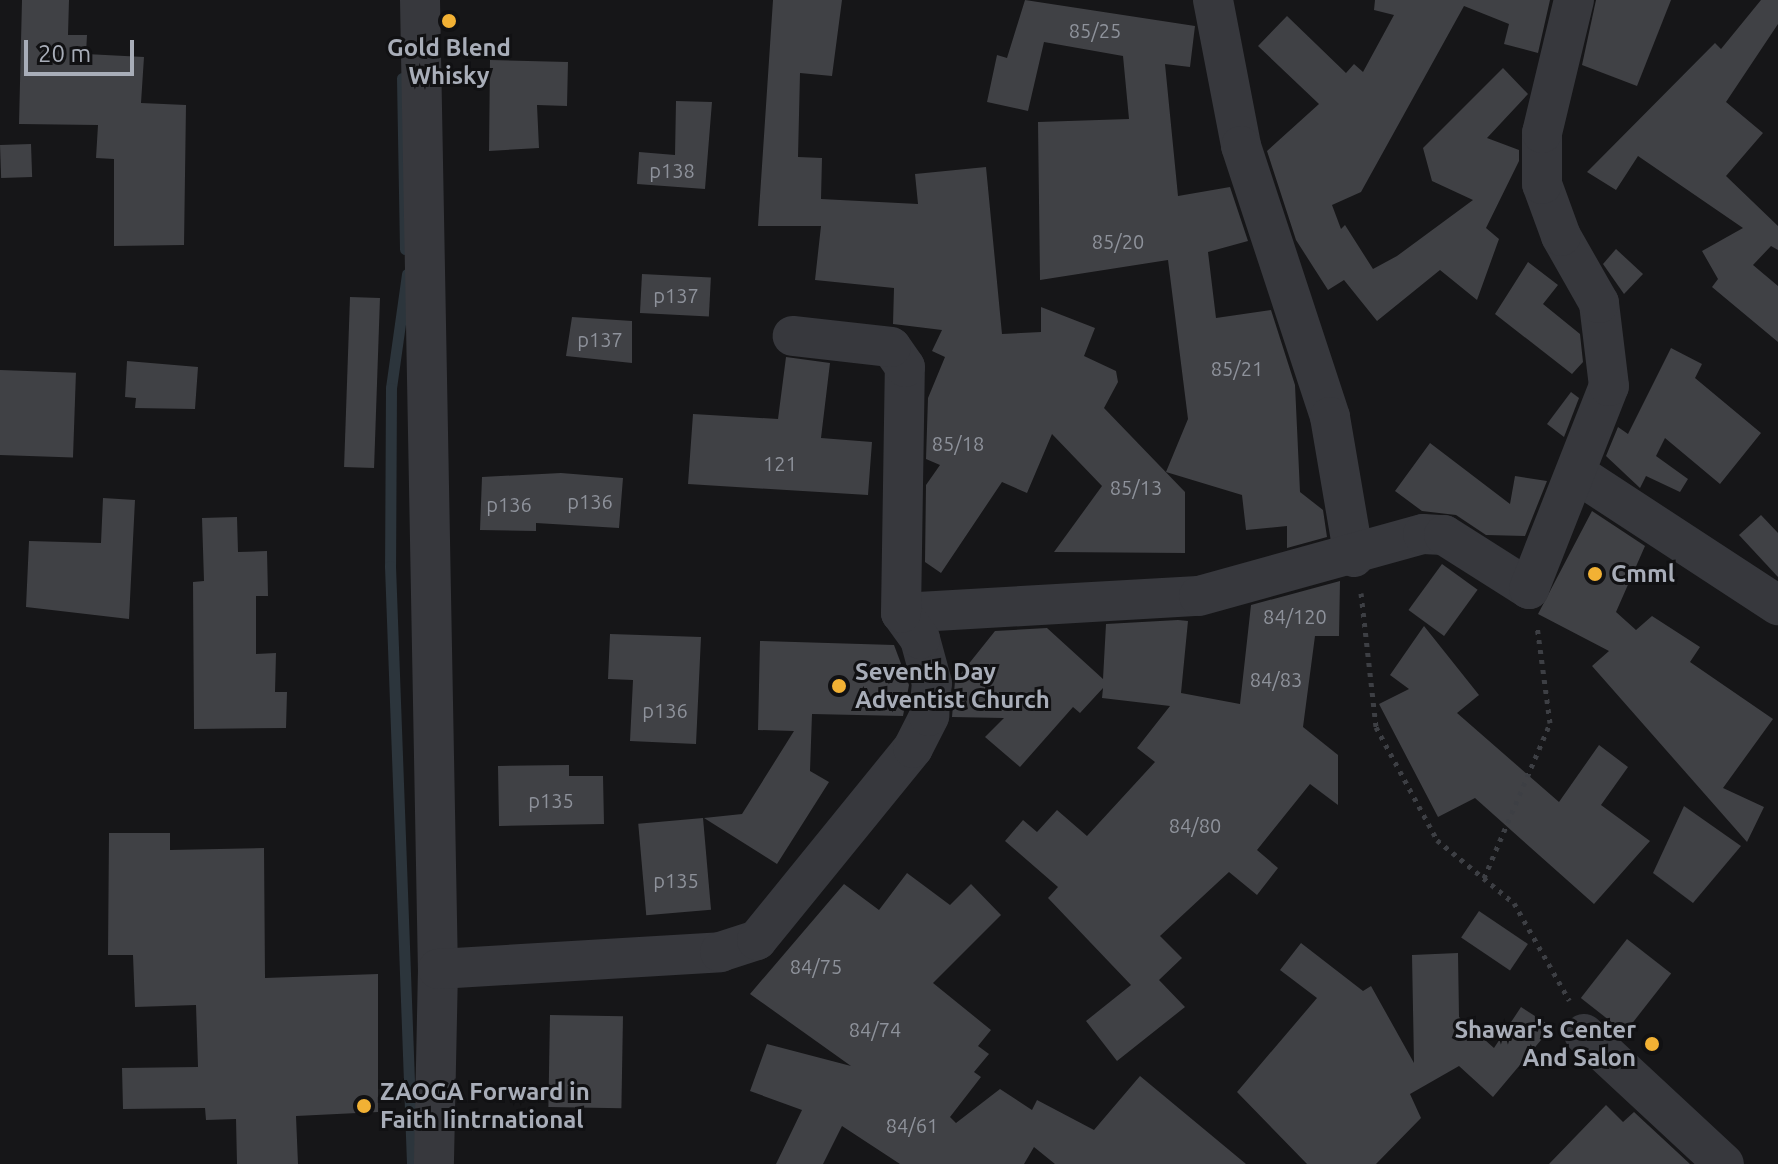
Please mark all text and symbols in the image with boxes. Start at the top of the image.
marker: Gold Blend Whisky [440,12,458,30]
house number: 85/25 [1069,18,1121,42]
scale bar [28,24,138,74]
place label: Gold Blend Whisky [387,34,511,90]
text: 20 m [38,40,91,67]
house number: p138 [649,158,695,182]
house number: 85/20 [1092,229,1144,253]
house number: p137 [653,283,699,307]
house number: p137 [577,327,623,351]
house number: 85/21 [1211,356,1263,380]
house number: 85/18 [932,431,984,455]
house number: 121 [763,451,797,475]
house number: 85/13 [1110,475,1162,499]
house number: p136 [567,489,613,513]
house number: p136 [486,492,532,516]
place label: Cmml [1611,560,1675,588]
marker: Cmml [1586,565,1604,583]
house number: 84/120 [1263,604,1327,628]
place label: Seventh Day Adventist Church [855,658,1050,714]
house number: 84/83 [1250,667,1302,691]
marker: Seventh Day Adventist Church [830,677,848,695]
house number: p136 [642,698,688,722]
house number: p135 [528,788,574,812]
house number: 84/80 [1169,813,1221,837]
house number: p135 [653,868,699,892]
house number: 84/75 [790,954,842,978]
place label: Shawar's Center And Salon [1454,1016,1636,1072]
house number: 84/74 [849,1017,901,1041]
marker: Shawar's Center And Salon [1643,1035,1661,1053]
place label: ZAOGA Forward in Faith Iintrnational [380,1078,590,1134]
marker: ZAOGA Forward in Faith Iintrnational [355,1097,373,1115]
house number: 84/61 [886,1113,938,1137]

